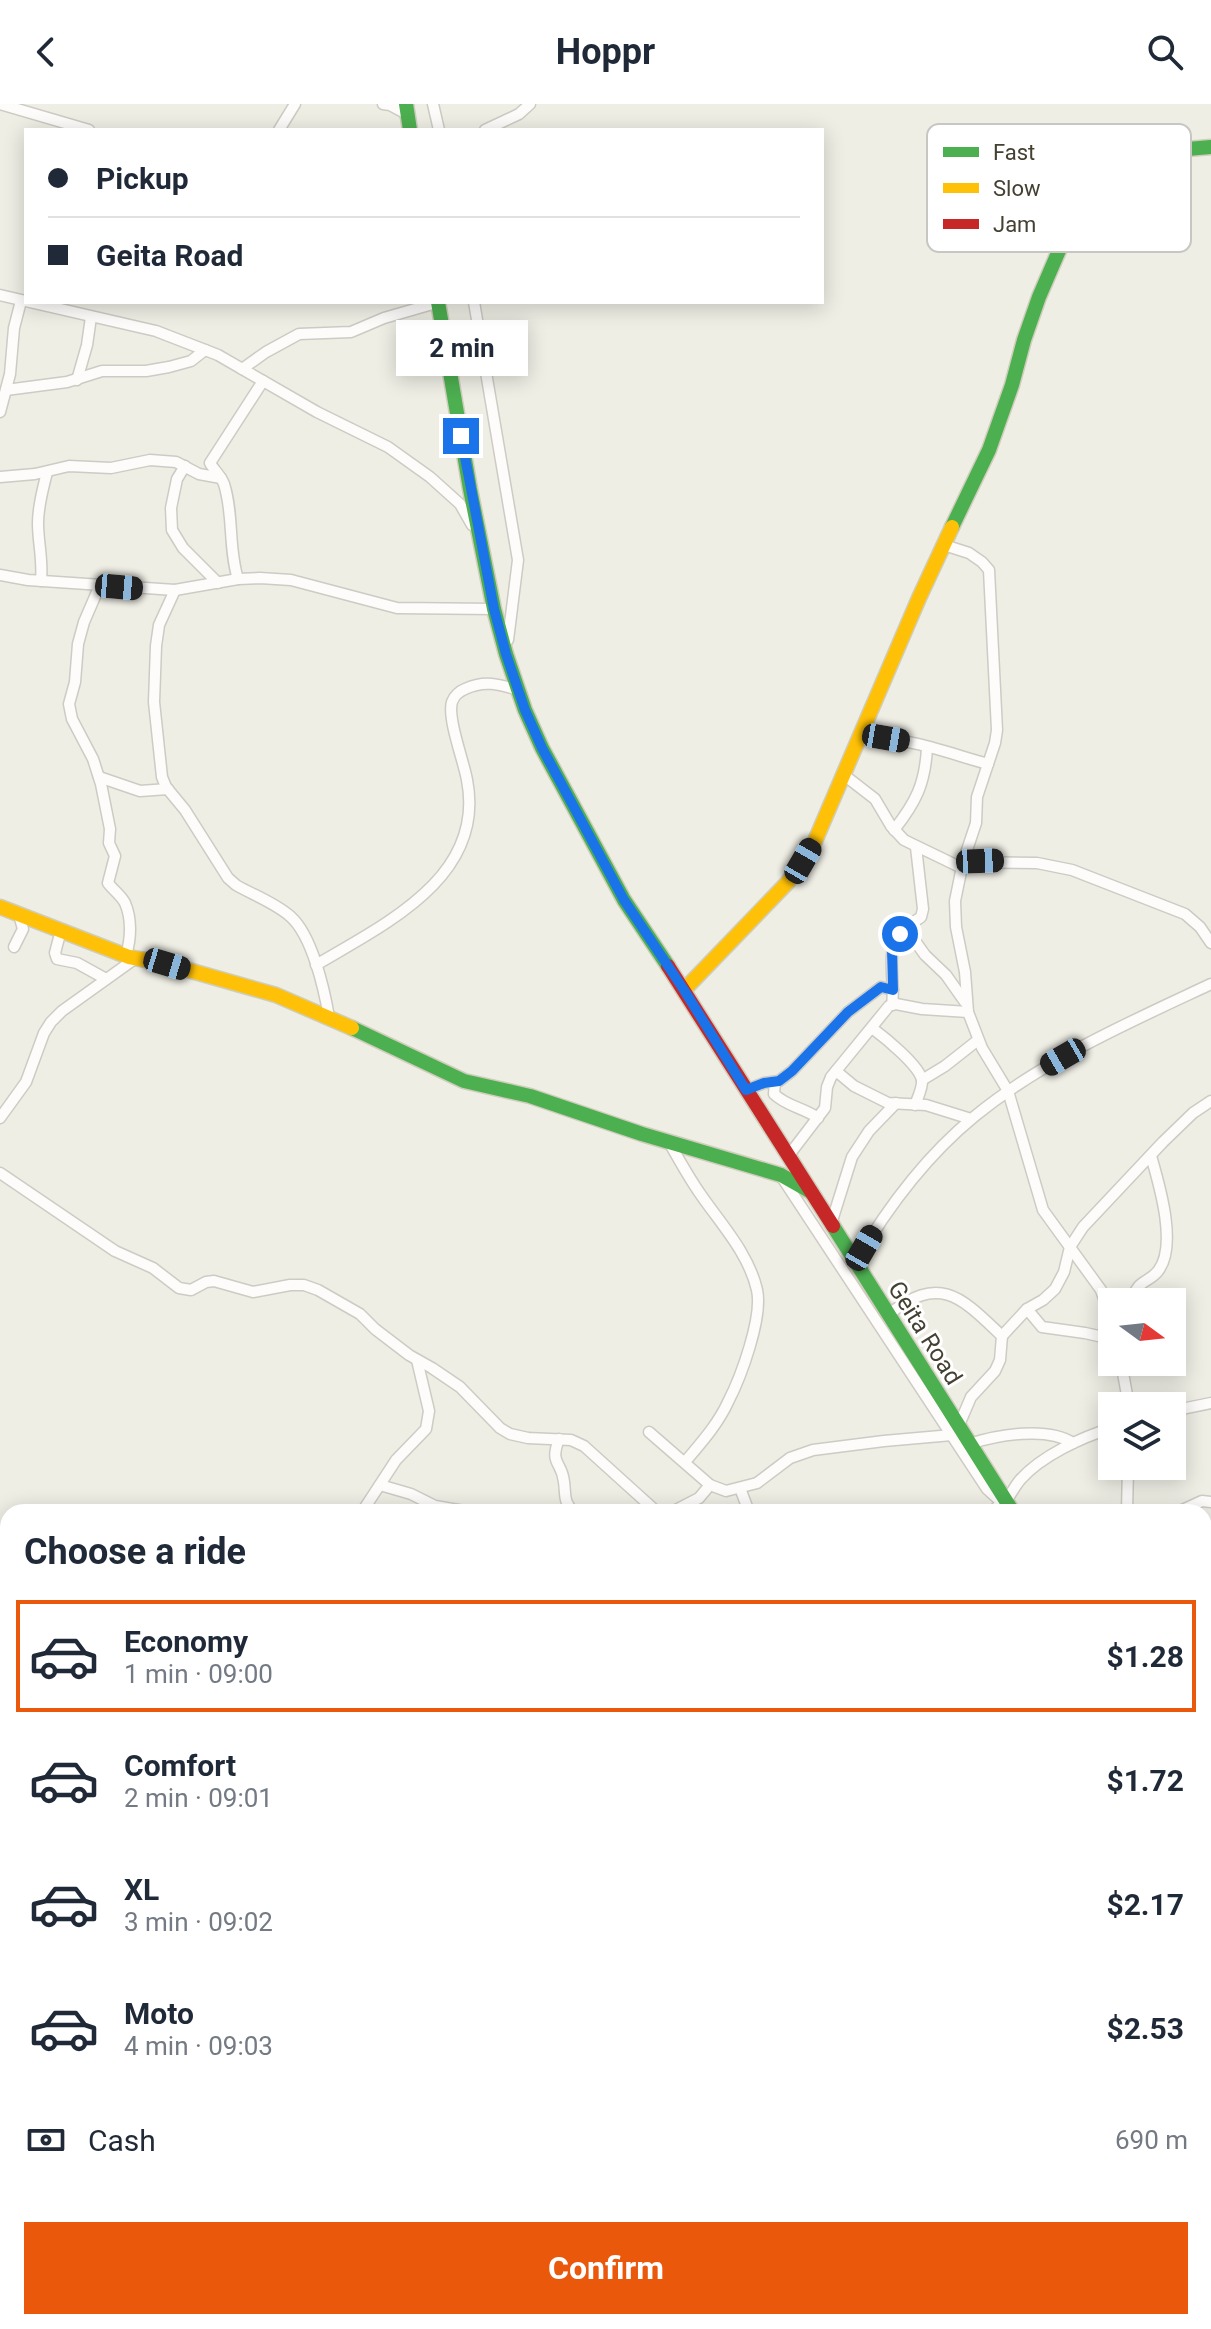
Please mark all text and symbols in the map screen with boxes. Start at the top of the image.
icon: back [24,30,68,74]
icon: search [1143,30,1187,74]
text: Hoppr [556,31,655,73]
legend [927,124,1191,252]
text: Fast [993,140,1035,165]
text: Pickup [96,161,189,196]
text: Slow [993,176,1041,201]
text: Jam [993,212,1036,237]
text: Geita Road [96,238,243,273]
callout: 2 min [395,320,527,376]
text: 2 min [429,333,495,363]
route end [443,418,479,454]
car [94,573,144,601]
car [860,722,912,754]
car [781,834,825,888]
car [956,848,1004,874]
route start [882,916,918,952]
car [141,946,193,982]
car [1036,1035,1090,1079]
car [842,1221,886,1275]
street label: Geita Road [882,1276,968,1390]
north arrow [1098,1288,1186,1376]
map controls [1098,1288,1186,1480]
button: layers [1098,1392,1186,1480]
text: Choose a ride [24,1531,246,1573]
icon: car [28,1620,100,1692]
text: Economy [124,1624,248,1659]
text: $1.28 [1106,1639,1184,1674]
text: 1 min · 09:00 [124,1659,273,1689]
icon: car [28,1744,100,1816]
text: Comfort [124,1748,236,1783]
text: $1.72 [1106,1763,1184,1798]
text: 2 min · 09:01 [124,1783,273,1813]
icon: car [28,1868,100,1940]
text: XL [124,1872,159,1907]
text: $2.17 [1106,1887,1184,1922]
text: 3 min · 09:02 [124,1907,273,1937]
icon: car [28,1992,100,2064]
text: Moto [124,1996,194,2031]
text: $2.53 [1106,2011,1184,2046]
text: 4 min · 09:03 [124,2031,273,2061]
icon: cash [24,2118,68,2162]
text: Cash [88,2123,156,2158]
text: 690 m [1115,2125,1188,2155]
button: Confirm [24,2222,1188,2314]

